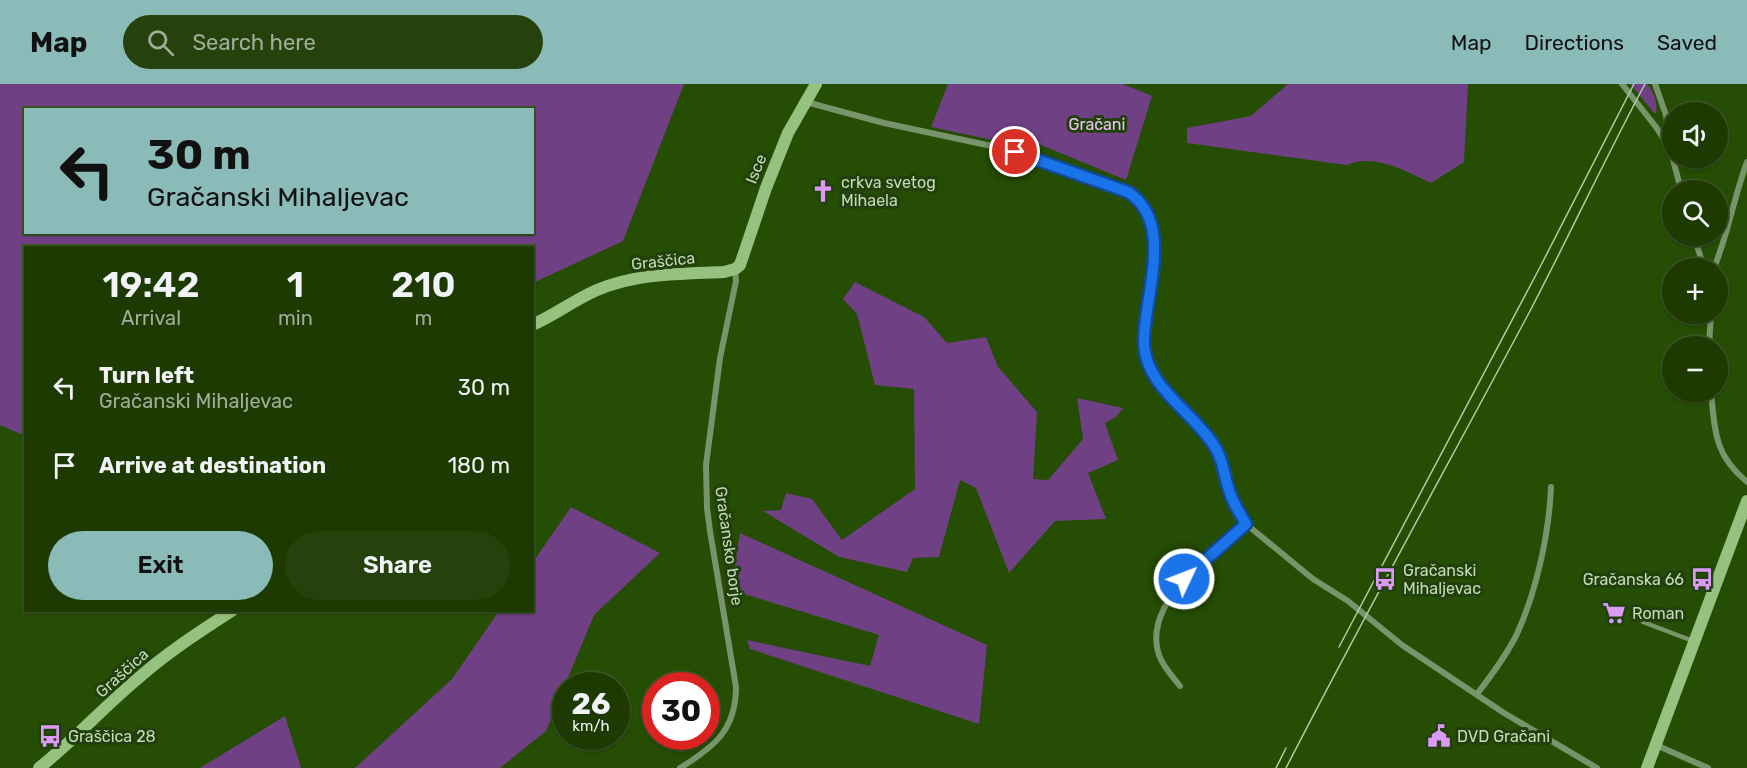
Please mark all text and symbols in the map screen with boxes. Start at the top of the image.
search box [123,15,543,69]
text: Map [30,26,87,59]
icon: search [144,26,177,59]
text: Search here [192,29,316,56]
text: Map [1451,30,1492,55]
text: Directions [1525,30,1624,55]
text: Saved [1657,30,1717,55]
map controls [1662,102,1728,402]
button: sound [1662,102,1728,168]
park label: Gračani [1069,115,1125,134]
pin [989,126,1040,177]
text: 30 m [147,130,251,180]
icon: left [48,132,126,210]
icon: arrive [998,135,1031,168]
street label: Isce [742,151,771,187]
place label: crkva svetog Mihaela [841,173,936,210]
church icon: crkva svetog Mihaela [810,178,836,204]
button: search [1662,180,1728,246]
text: Gračanski Mihaljevac [147,181,409,213]
street label: Graščica [630,248,696,274]
button: + [1662,258,1728,324]
text: 19:42 [103,263,199,306]
text: 1 [287,263,304,306]
text: 210 [391,263,455,306]
text: Arrival [121,306,181,330]
text: min [278,306,313,330]
text: m [414,306,432,330]
button: − [1662,336,1728,402]
text: Turn left [99,362,194,389]
icon: left [48,371,81,404]
text: 30 m [458,374,510,401]
text: Gračanski Mihaljevac [99,389,293,413]
icon: arrive [48,449,81,482]
text: Arrive at destination [99,452,326,479]
text: 180 m [448,452,510,479]
street label: Gračansko borje [711,485,747,607]
button: Exit [48,531,273,600]
button: Share [285,531,510,600]
position arrow [1152,547,1216,611]
place label: Gračanski Mihaljevac [1403,561,1481,598]
bus stop icon: Gračanski Mihaljevac [1372,566,1398,592]
bus stop icon: Gračanska 66 [1689,566,1715,592]
place label: Gračanska 66 [1583,570,1684,589]
supermarket icon: Roman [1601,600,1627,626]
place label: Roman [1632,604,1684,623]
street label: Graščica [92,644,152,702]
speed limit sign: 30 [642,672,720,750]
text: 26 [571,686,611,722]
text: km/h [572,717,610,735]
bus stop icon: Graščica 28 [37,723,63,749]
public building icon: DVD Gračani [1426,723,1452,749]
place label: Graščica 28 [68,727,156,746]
place label: DVD Gračani [1457,727,1550,746]

